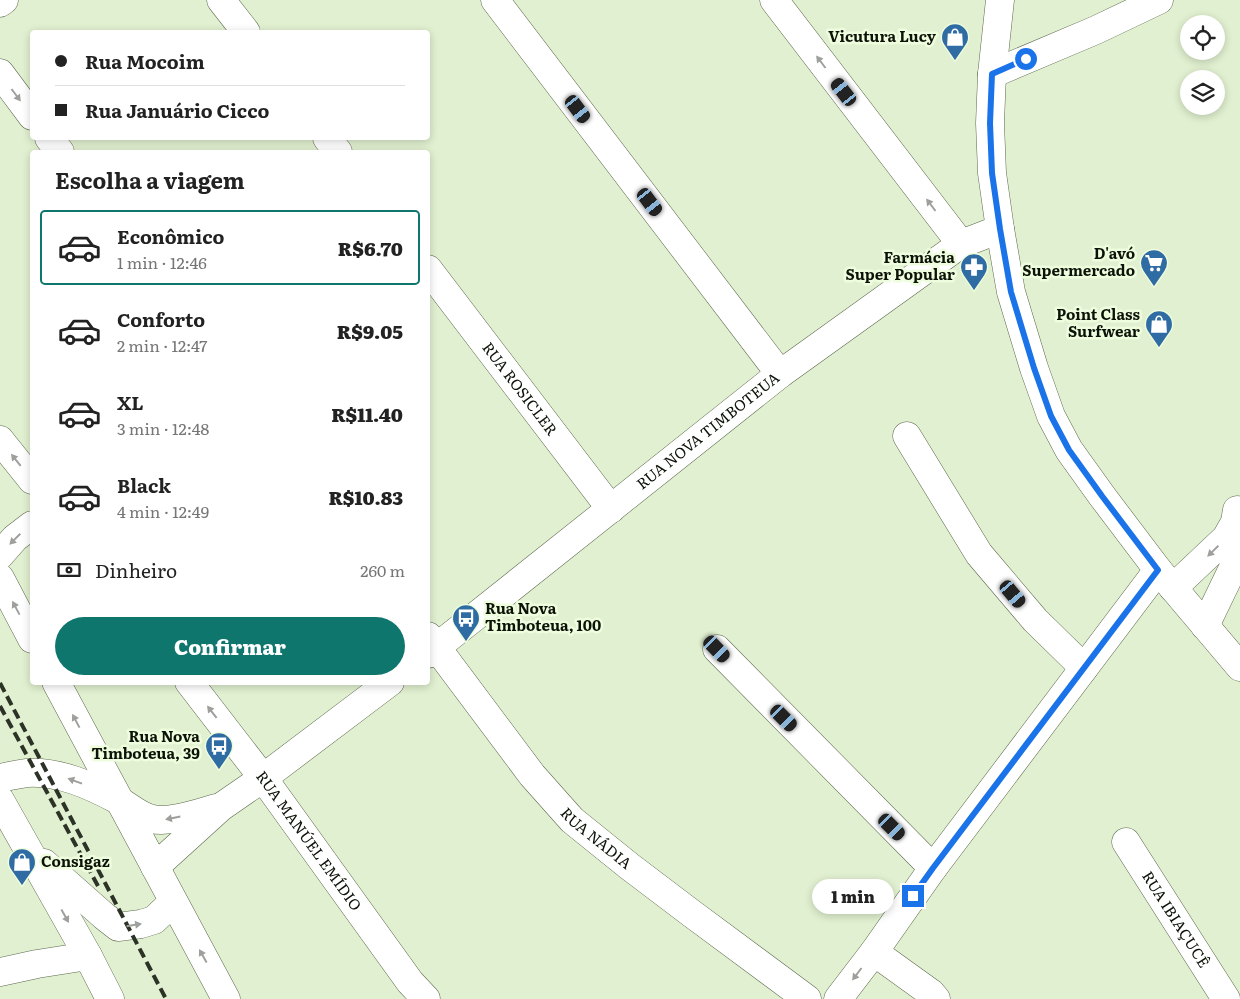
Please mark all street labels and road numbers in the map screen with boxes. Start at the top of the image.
street label: RUA ROSICLER [478,336,564,440]
street label: RUA NOVA TIMBOTEUA [631,366,784,494]
street label: RUA MANÚEL EMÍDIO [251,765,368,915]
street label: RUA NÁDIA [556,802,637,874]
street label: RUA IBIAÇUCÊ [1137,866,1216,972]

